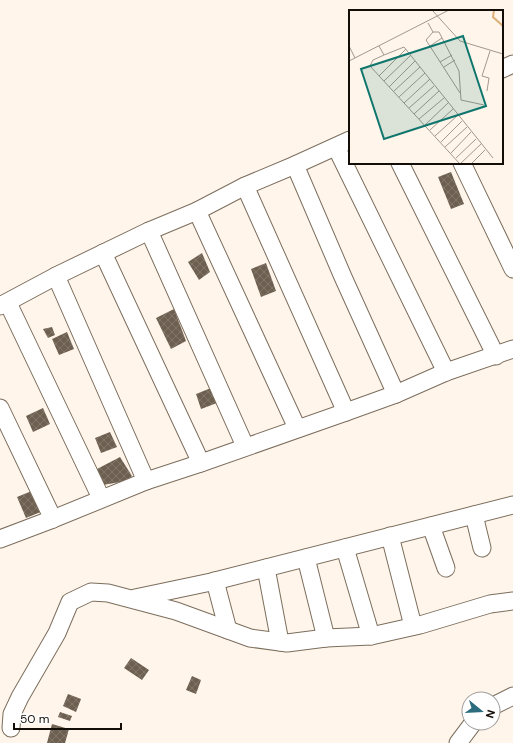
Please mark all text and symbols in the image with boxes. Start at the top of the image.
inset map [349,10,503,164]
north arrow [461,691,501,731]
scale bar [14,705,121,731]
text: N [483,708,498,720]
text: 50 m [20,711,49,727]

